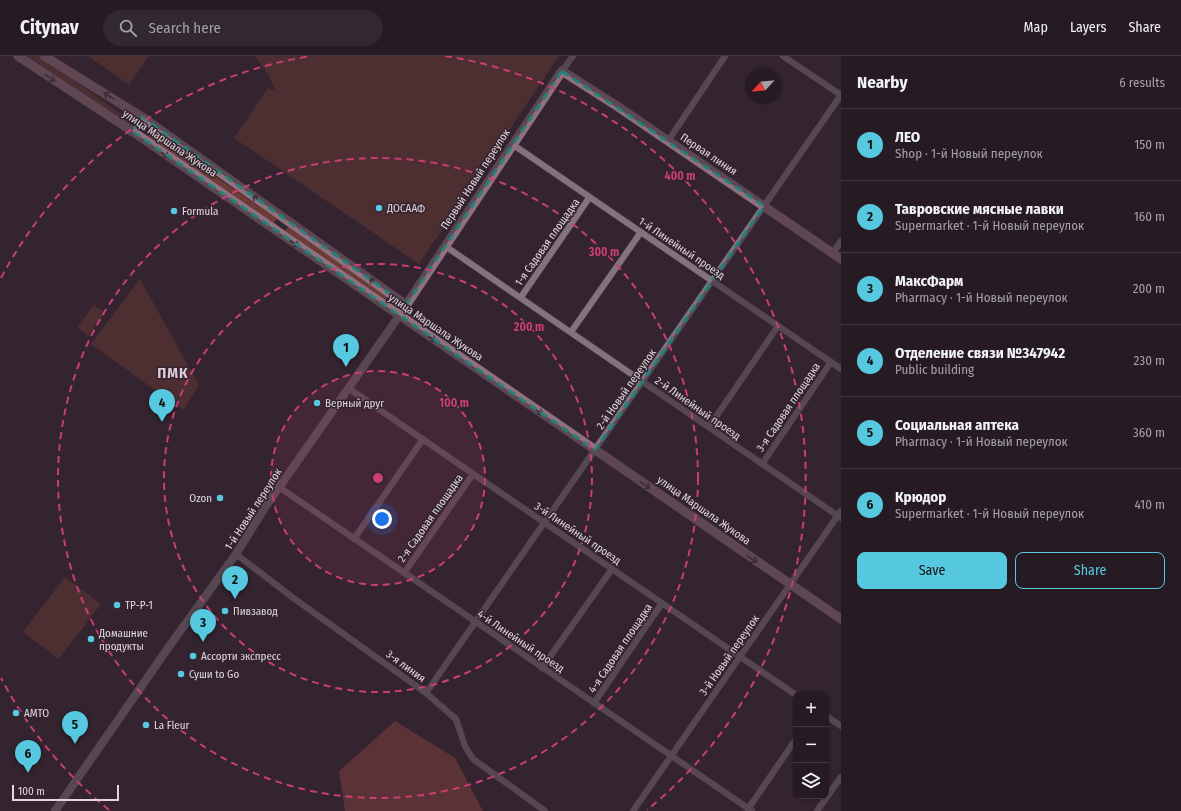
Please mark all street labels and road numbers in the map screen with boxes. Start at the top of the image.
street label: улица Маршала Жукова [120,107,219,180]
street label: Первый Новый переулок [438,126,513,232]
street label: Первая линия [678,131,740,178]
street label: 1-я Садовая площадка [512,196,583,289]
street label: 1-й Линейный проезд [636,215,728,282]
street label: улица Маршала Жукова [386,291,485,364]
street label: 2-й Новый переулок [594,346,659,432]
street label: 3-я Садовая площадка [754,360,823,454]
street label: 2-й Линейный проезд [652,374,743,443]
street label: 1-й Новый переулок [222,465,285,552]
street label: 2-я Cадовая площадка [395,472,466,565]
street label: улица Маршала Жукова [655,473,753,547]
street label: 3-й Линейный проезд [532,500,624,567]
street label: 4-я Садовая площадка [586,601,655,695]
street label: 4-й Линейный проезд [475,607,567,676]
street label: 3-й Новый переулок [697,612,763,698]
street label: 3-я линия [383,648,428,685]

